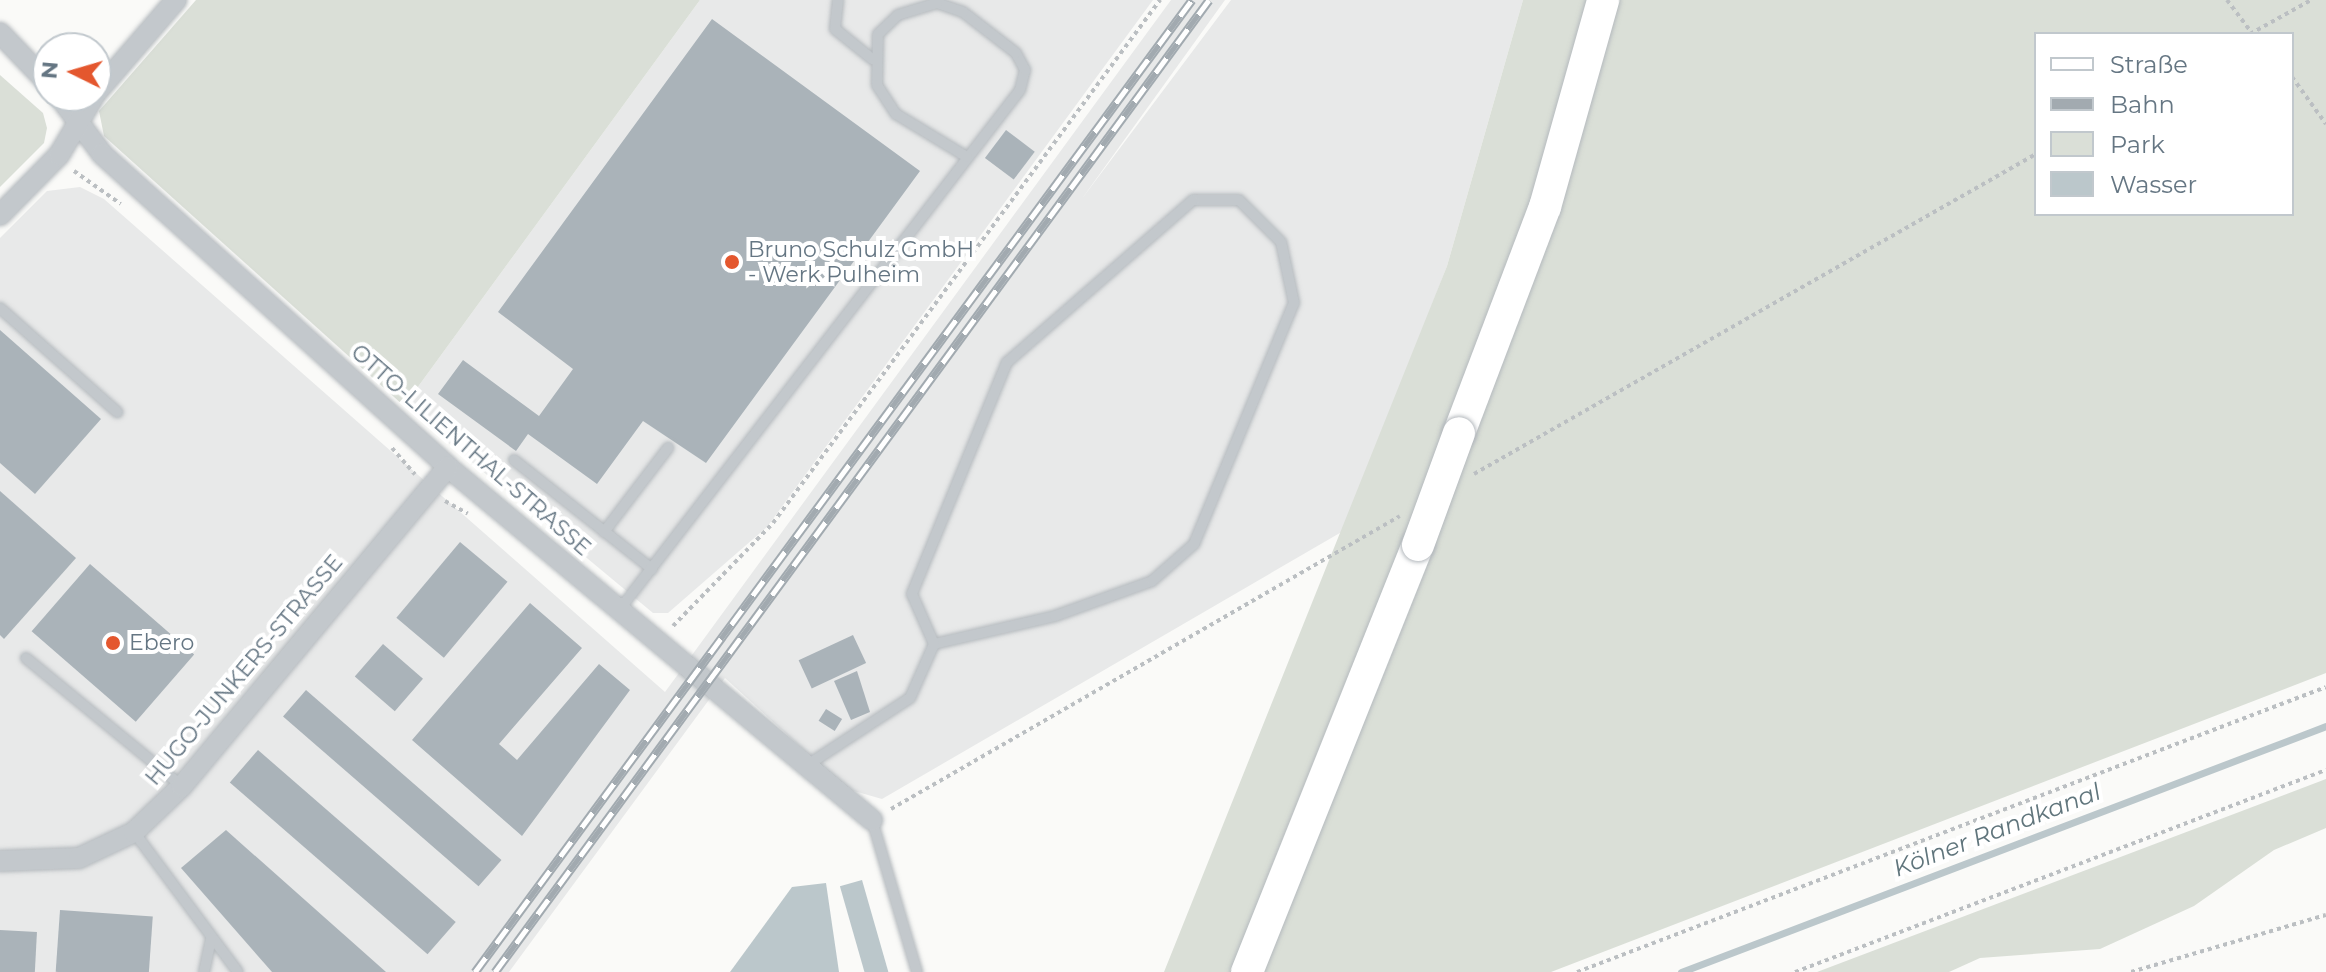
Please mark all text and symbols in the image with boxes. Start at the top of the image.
north arrow [32,32,112,112]
legend [2034,32,2294,216]
text: Straße [2110,50,2188,79]
text: N [35,60,64,80]
text: Bahn [2110,90,2175,119]
text: Park [2110,130,2165,159]
text: Wasser [2110,170,2197,199]
place label: Bruno Schulz GmbH - Werk Pulheim [748,236,974,288]
marker: Bruno Schulz GmbH - Werk Pulheim [723,253,741,271]
street label: OTTO-LILIENTHAL-STRASSE [346,339,596,561]
street label: HUGO-JUNKERS-STRASSE [140,549,348,791]
place label: Ebero [129,630,194,656]
marker: Ebero [104,634,122,652]
water label: Kölner Randkanal [1889,777,2105,883]

